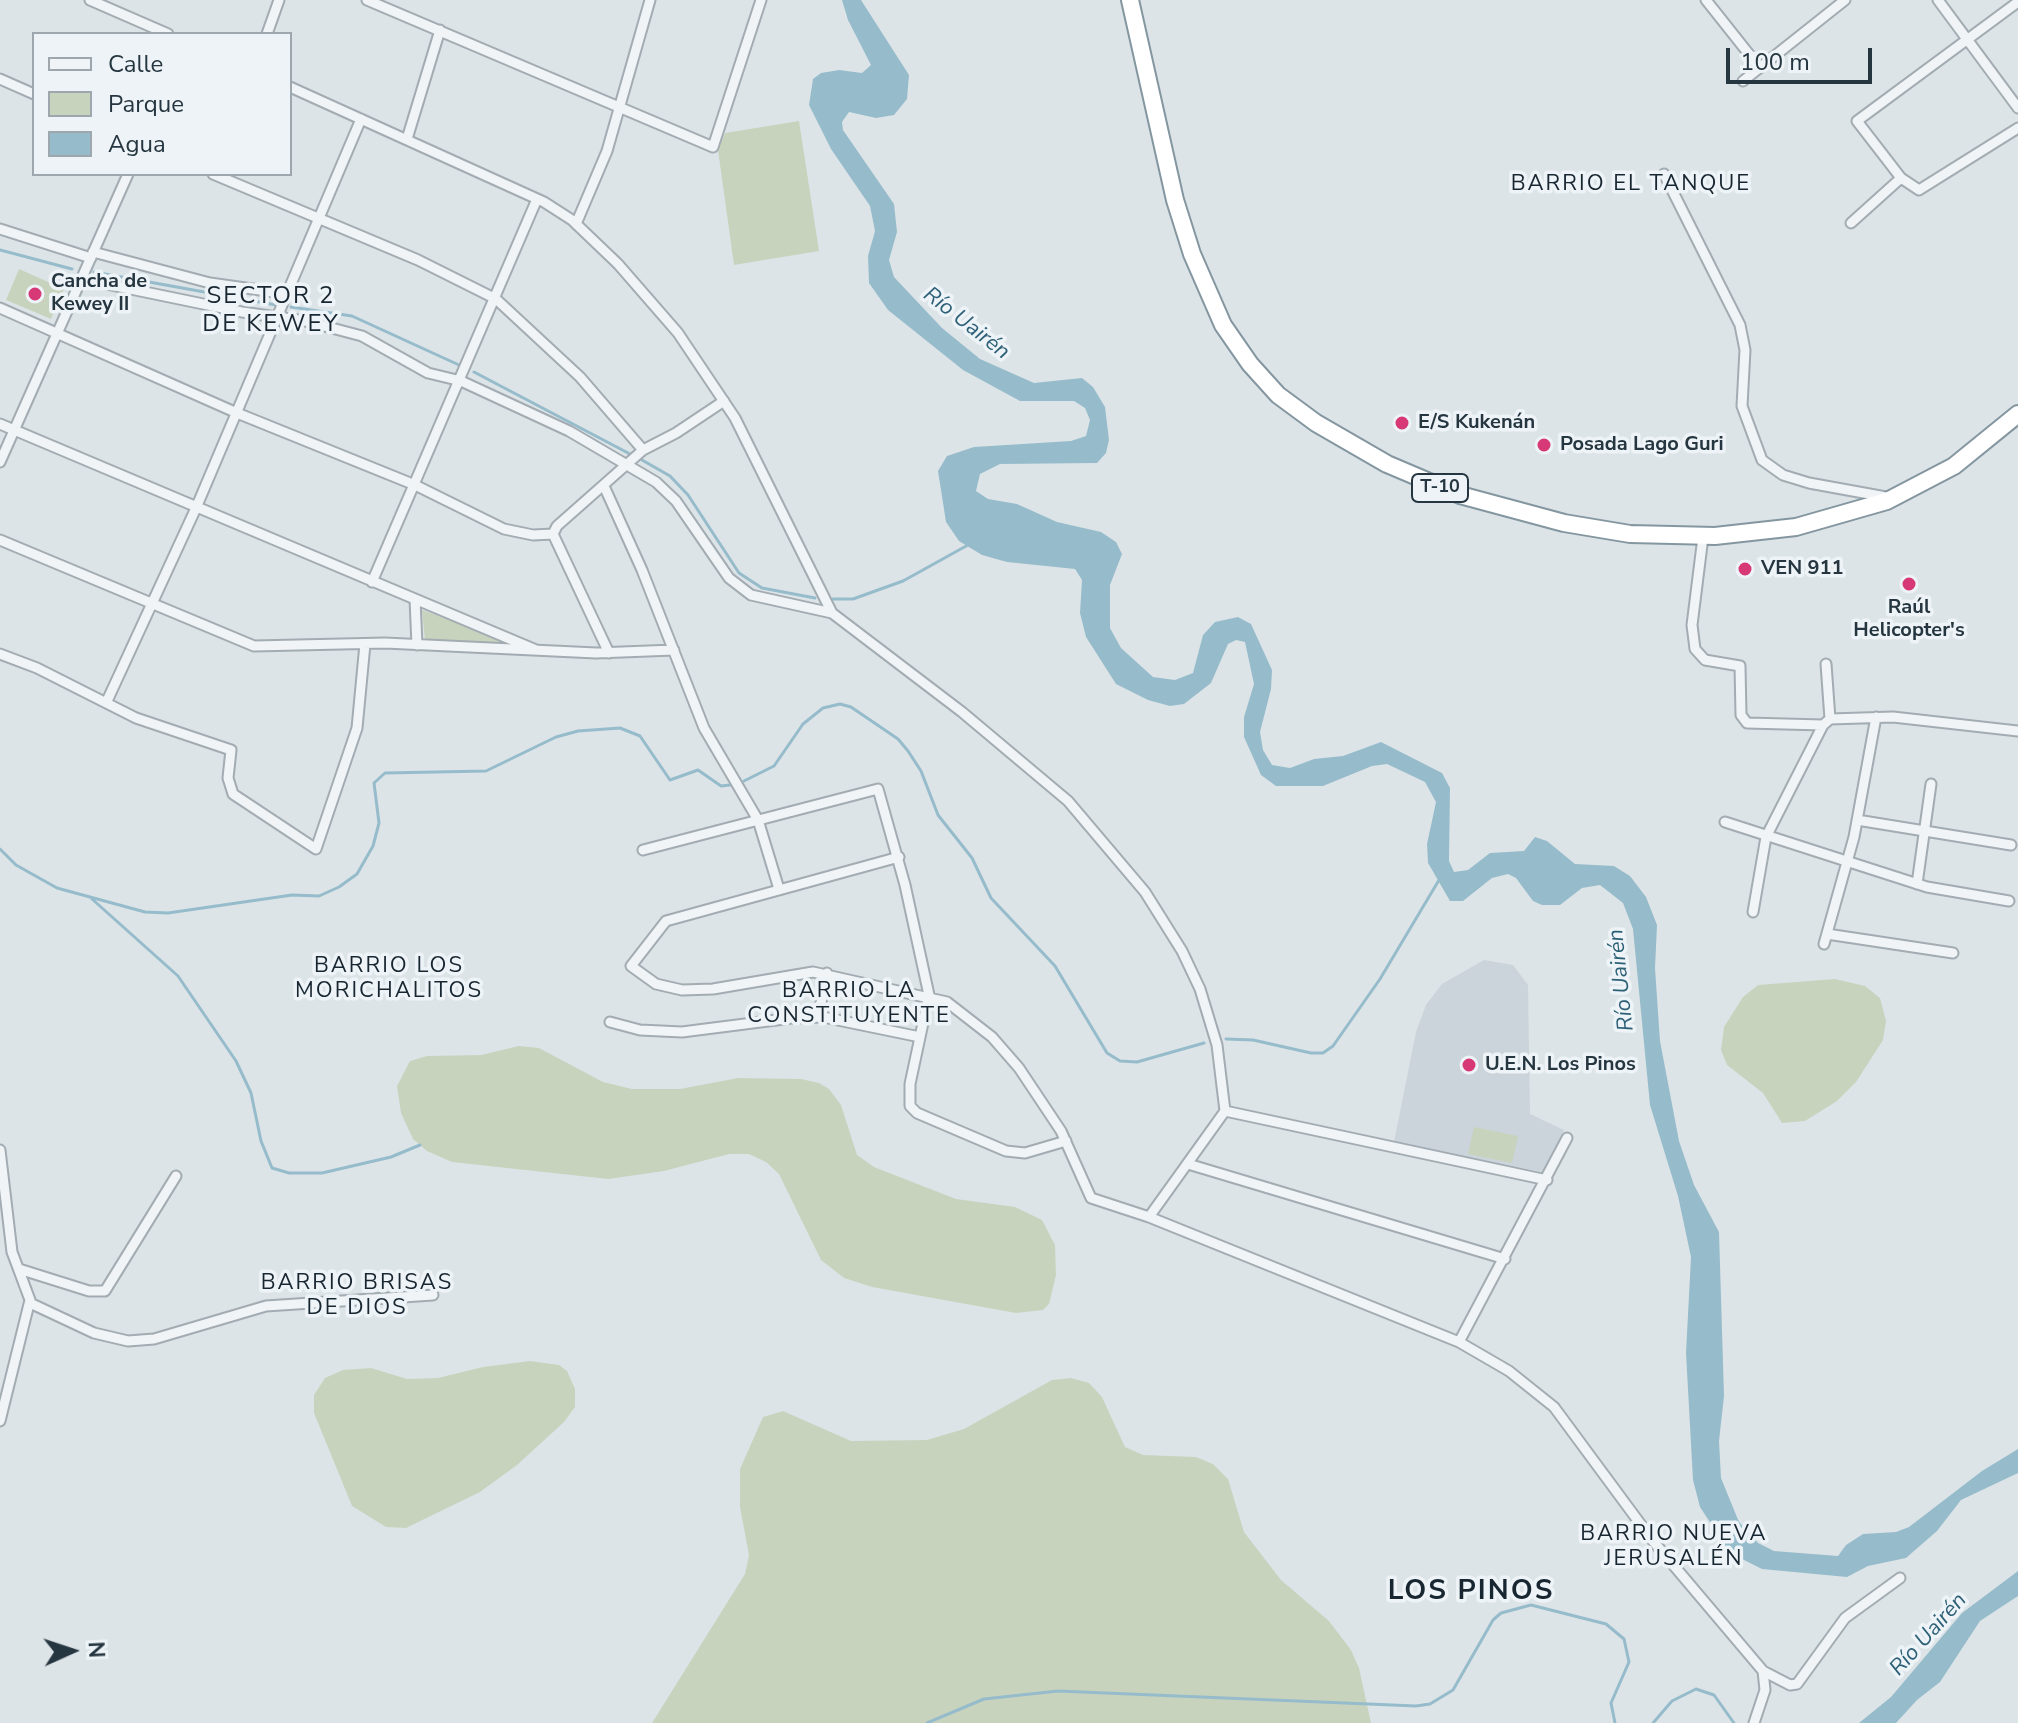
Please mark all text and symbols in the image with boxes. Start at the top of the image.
legend [32,32,292,176]
scale bar [1730,32,1876,82]
text: 100 m [1740,46,1810,78]
text: Calle [108,48,163,80]
text: Parque [108,88,184,120]
text: Agua [108,128,166,160]
district label: BARRIO EL TANQUE [1511,172,1751,198]
place label: Cancha de Kewey II [51,270,147,317]
water label: Río Uairén [918,282,1014,366]
district label: SECTOR 2 DE KEWEY [202,283,340,339]
marker: Cancha de Kewey II [26,285,44,303]
place label: E/S Kukenán [1418,411,1535,435]
marker: E/S Kukenán [1393,414,1411,432]
place label: Posada Lago Guri [1560,433,1724,457]
marker: Posada Lago Guri [1535,436,1553,454]
road number: T-10 [1412,474,1468,502]
place label: VEN 911 [1761,557,1844,581]
marker: VEN 911 [1736,560,1754,578]
marker: Raúl Helicopter's [1900,575,1918,593]
place label: Raúl Helicopter's [1853,596,1965,643]
water label: Río Uairén [1604,928,1640,1032]
district label: BARRIO LOS MORICHALITOS [295,954,483,1006]
district label: BARRIO LA CONSTITUYENTE [747,979,951,1030]
place label: U.E.N. Los Pinos [1485,1053,1636,1077]
marker: U.E.N. Los Pinos [1460,1056,1478,1074]
district label: BARRIO BRISAS DE DIOS [261,1271,453,1322]
district label: BARRIO NUEVA JERUSALÉN [1580,1522,1768,1574]
district label: LOS PINOS [1388,1575,1554,1609]
water label: Río Uairén [1885,1588,1973,1682]
north arrow [32,1611,112,1691]
text: N [81,1641,111,1659]

